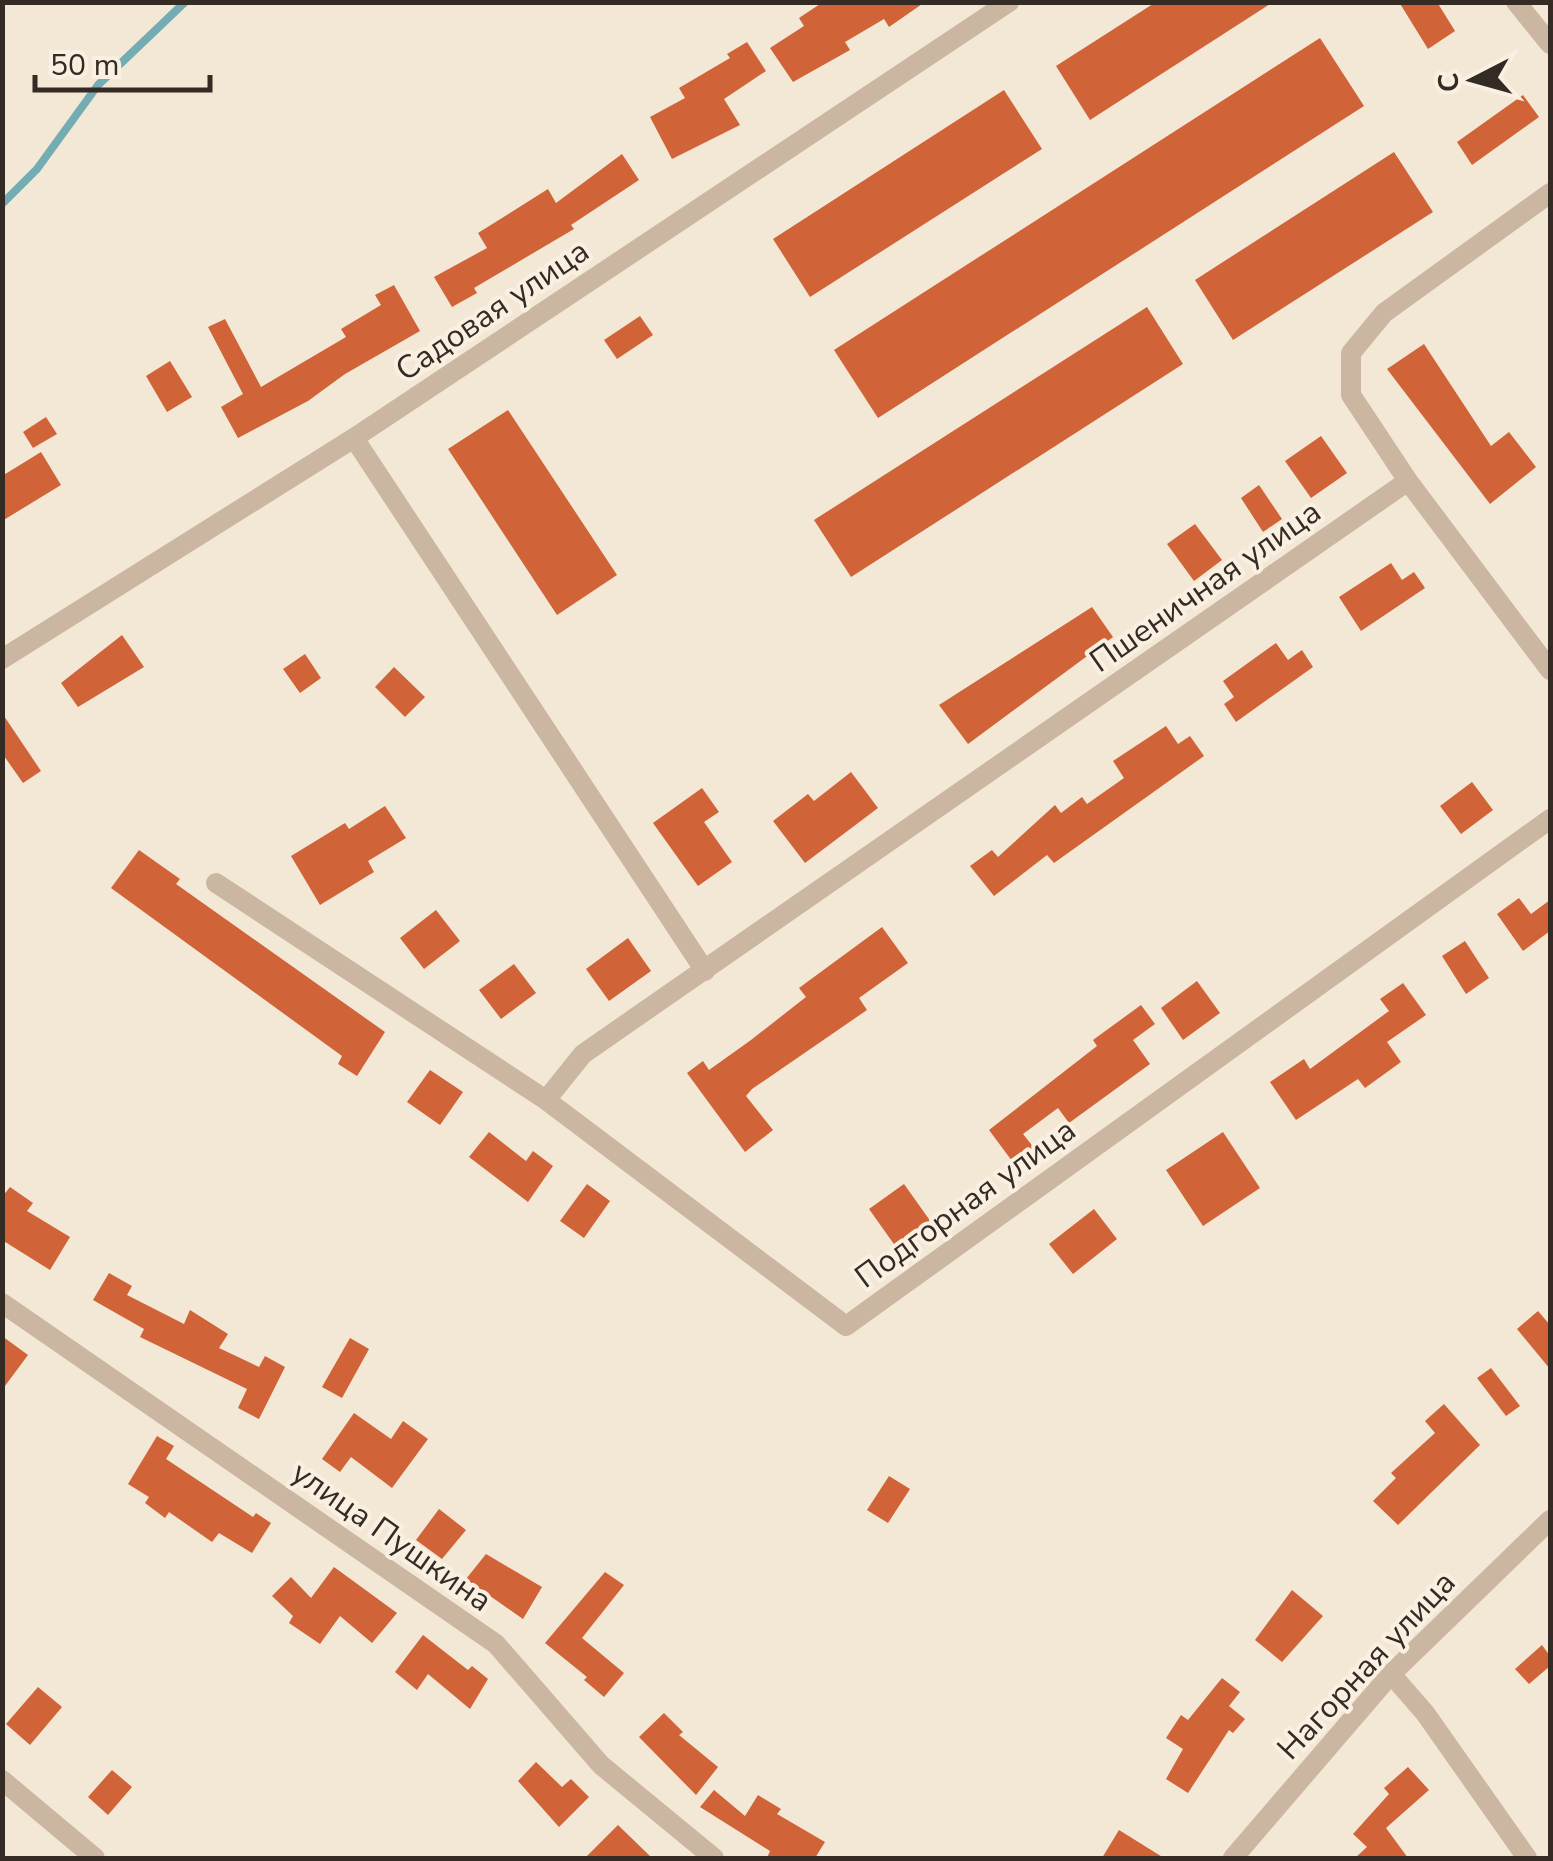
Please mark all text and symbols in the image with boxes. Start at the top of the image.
scale bar [35,30,210,92]
north arrow [1423,30,1523,130]
text: 50 m [50,45,119,86]
text: С [1429,71,1469,94]
street label: Садовая улица [387,230,598,391]
street label: Пшеничная улица [1081,491,1329,682]
street label: Подгорная улица [846,1109,1084,1298]
street label: улица Пушкина [283,1451,501,1622]
street label: Нагорная улица [1268,1562,1465,1769]

